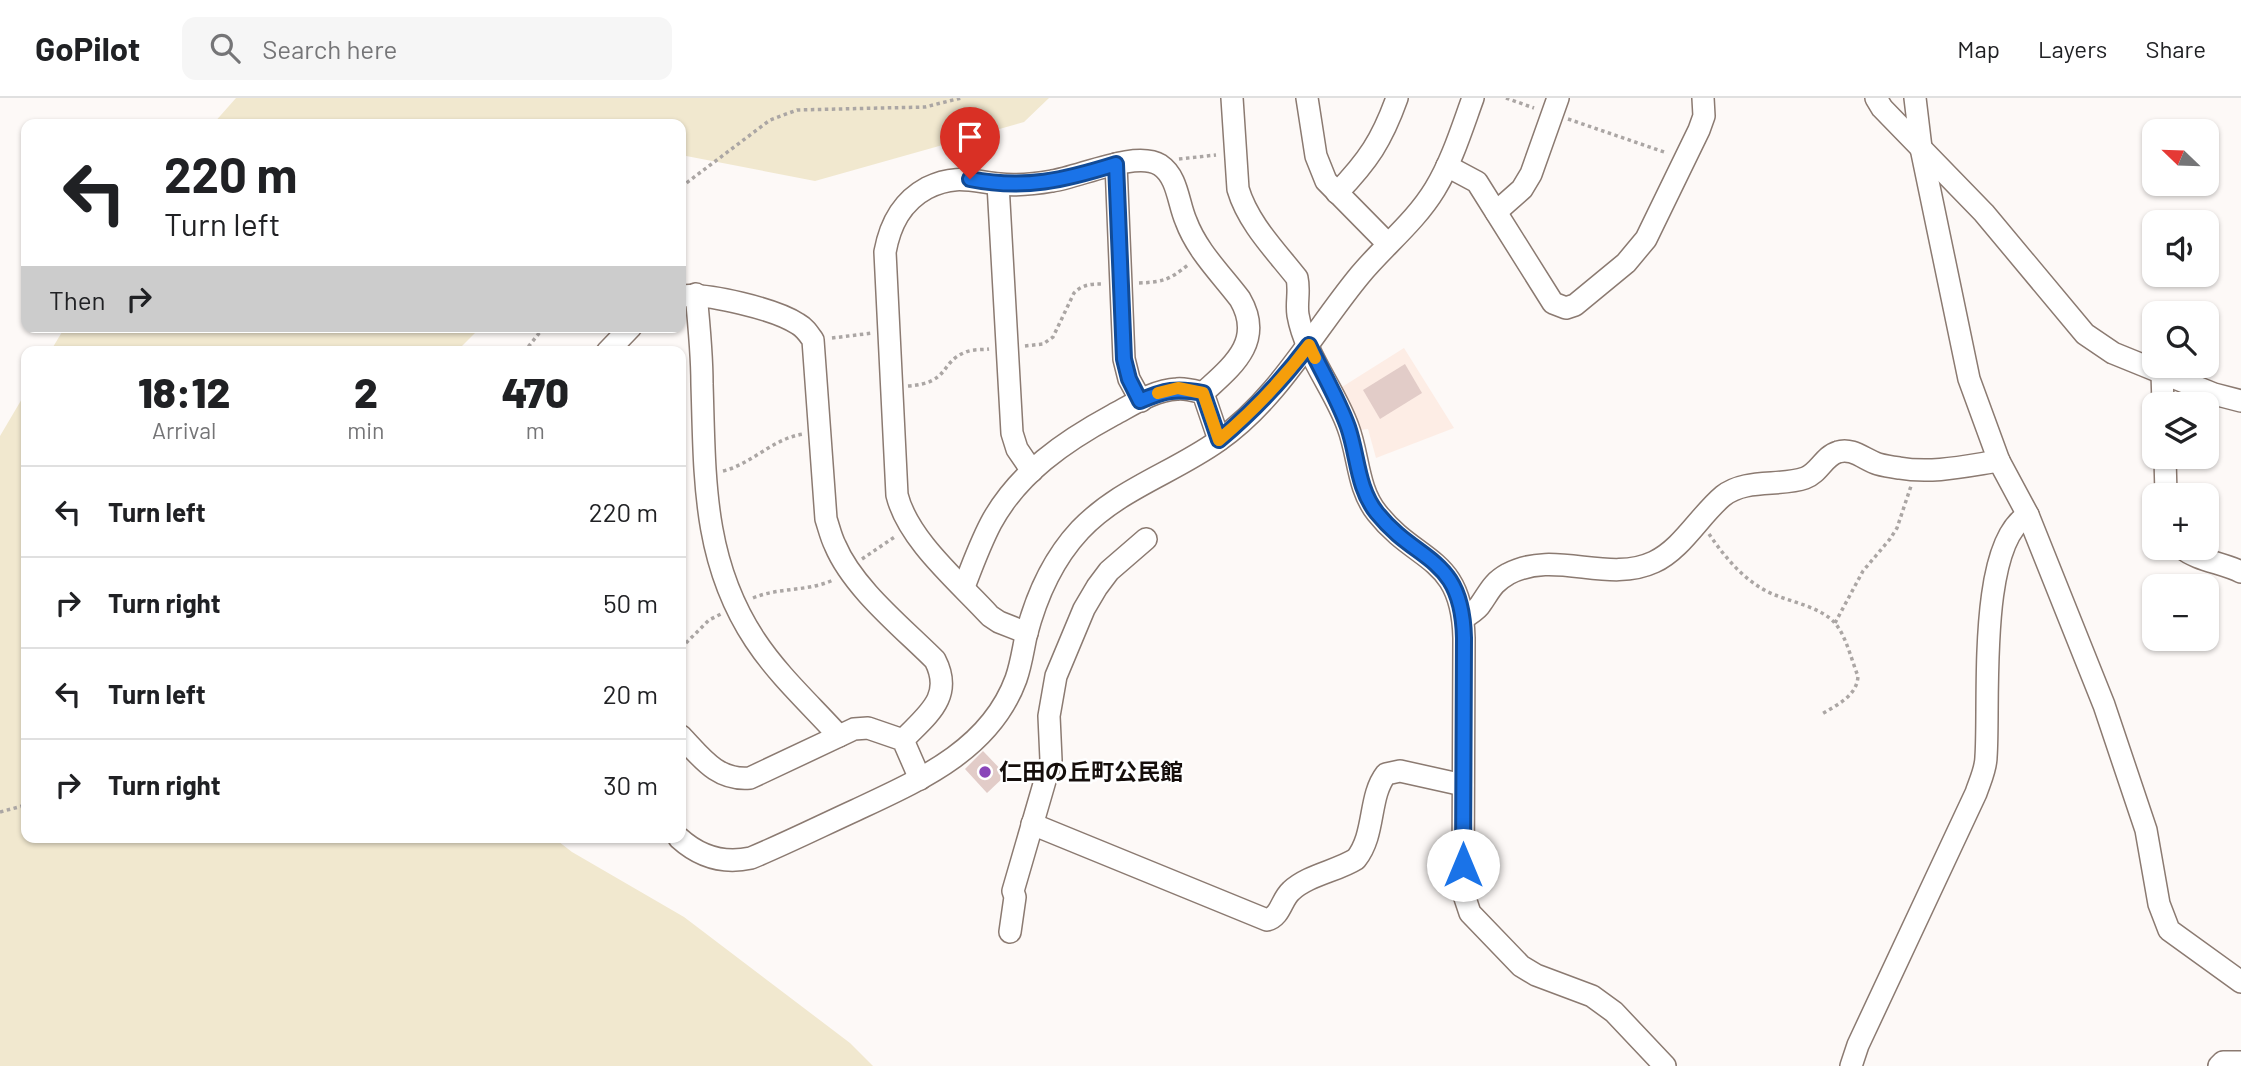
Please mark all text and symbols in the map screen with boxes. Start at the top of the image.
search box [182,17,672,80]
text: GoPilot [35,28,140,68]
icon: search [206,29,244,67]
text: Search here [262,33,397,64]
text: Map [1957,34,2000,63]
text: Layers [2038,34,2107,63]
text: Share [2145,34,2206,63]
pin [940,107,1000,179]
icon: arrive [951,118,989,156]
north arrow [2142,119,2219,196]
map controls [2142,119,2219,651]
text: 220 m [164,144,298,203]
icon: left [49,147,140,238]
text: Turn left [164,204,281,242]
button: sound [2142,210,2219,287]
icon: right [120,280,158,318]
text: Then [49,284,106,315]
button: search [2142,301,2219,378]
text: 18:12 [138,366,230,416]
text: 2 [354,366,378,416]
text: 470 [501,366,569,416]
button: layers [2142,392,2219,469]
text: Arrival [152,416,216,444]
text: min [347,416,384,444]
text: m [526,416,545,444]
button: + [2142,483,2219,560]
icon: left [49,493,87,531]
text: Turn left [108,496,206,527]
text: 220 m [589,496,658,527]
button: − [2142,574,2219,651]
icon: right [49,584,87,622]
text: Turn right [108,587,221,618]
text: 50 m [603,587,658,618]
icon: left [49,675,87,713]
text: Turn left [108,678,206,709]
text: 20 m [603,678,658,709]
place label: 仁田の丘町公民館 [999,757,1183,785]
marker: 仁田の丘町公民館 [977,764,993,780]
icon: right [49,766,87,804]
text: Turn right [108,769,221,800]
text: 30 m [603,769,658,800]
position arrow [1426,828,1500,902]

